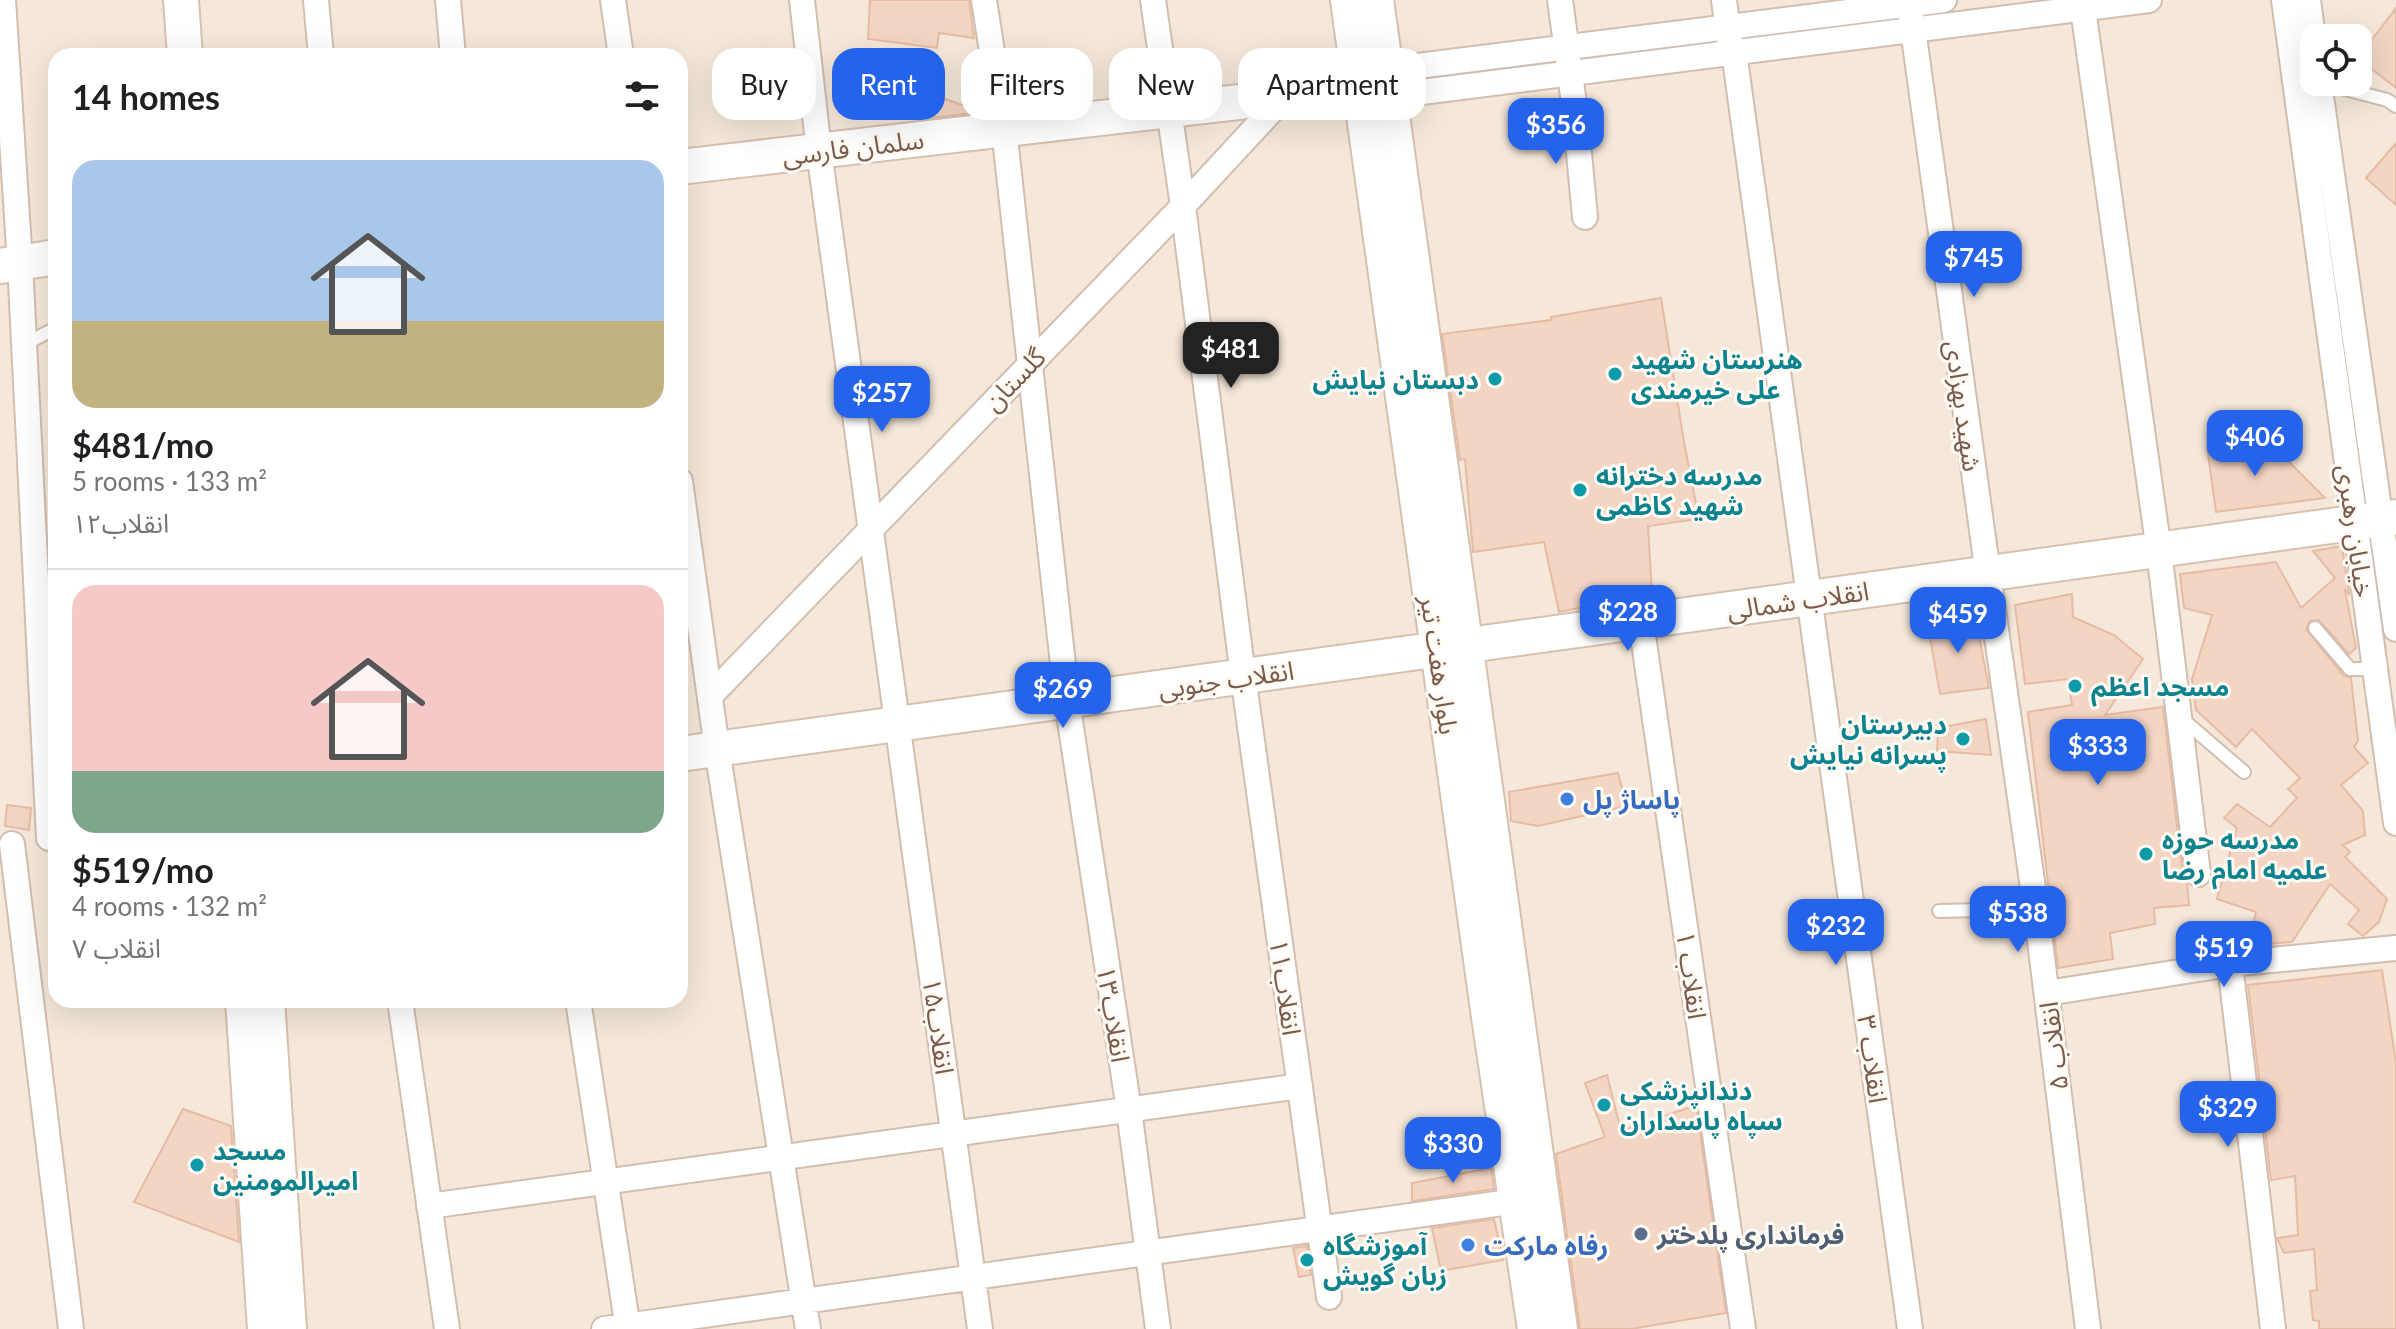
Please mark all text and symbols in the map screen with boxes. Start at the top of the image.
map controls [2300,24,2372,96]
button: locate [2300,24,2372,96]
chip: Buy [712,48,816,120]
chip: Rent [832,48,945,120]
chip: Filters [961,48,1093,120]
chip: New [1109,48,1222,120]
chip: Apartment [1238,48,1426,120]
icon: filters [620,74,664,118]
text: 14 homes [72,76,220,117]
pin: $356 [1509,98,1603,166]
text: $356 [1526,108,1586,140]
street label: سلمان فارسی [780,122,926,172]
icon: home [296,212,440,356]
pin: $745 [1927,231,2021,299]
text: $745 [1944,241,2004,273]
pin: $481 [1184,322,1278,390]
text: $481 [1201,332,1261,364]
street label: شهید بهزادی [1939,338,1989,474]
street label: گلستان [976,340,1052,417]
place label: هنرستان شهید علی خیرمندی [1631,343,1803,405]
place label: دبستان نیایش [1312,363,1479,395]
marker: هنرستان شهید علی خیرمندی [1606,365,1624,383]
pin: $257 [835,366,929,434]
marker: دبستان نیایش [1486,370,1504,388]
text: $257 [852,376,912,408]
pin: $406 [2208,410,2302,478]
text: $406 [2225,420,2285,452]
text: $481/mo [72,424,214,465]
place label: مدرسه دخترانه شهید کاظمی [1596,459,1763,521]
street label: خیابان رهبری [2331,462,2381,600]
text: 5 rooms · 133 m² [72,465,267,497]
marker: مدرسه دخترانه شهید کاظمی [1571,481,1589,499]
text: انقلاب۱۲ [72,507,169,539]
street label: انقلاب شمالی [1725,574,1871,626]
pin: $228 [1581,585,1675,653]
pin: $459 [1911,587,2005,655]
street label: بلوار هفت تیر [1414,592,1466,737]
text: $228 [1598,595,1658,627]
text: $459 [1928,597,1988,629]
icon: home [296,637,440,781]
street label: انقلاب جنوبی [1156,654,1296,704]
pin: $269 [1016,662,1110,730]
place label: مسجد اعظم [2091,670,2229,707]
text: $269 [1033,672,1093,704]
marker: مسجد اعظم [2066,677,2084,695]
place label: دبیرستان پسرانه نیایش [1790,708,1947,773]
pin: $333 [2051,719,2145,787]
text: $333 [2068,729,2128,761]
marker: دبیرستان پسرانه نیایش [1954,730,1972,748]
place label: پاساژ پل [1583,783,1680,818]
marker: پاساژ پل [1558,790,1576,808]
place label: مدرسه حوزه علمیه امام رضا [2162,823,2328,890]
marker: مدرسه حوزه علمیه امام رضا [2137,845,2155,863]
text: $519/mo [72,849,214,890]
pin: $538 [1971,886,2065,954]
text: 4 rooms · 132 m² [72,890,267,922]
text: $538 [1988,896,2048,928]
pin: $232 [1789,899,1883,967]
text: $232 [1806,909,1866,941]
pin: $519 [2177,921,2271,989]
street label: انقلاب ۱ [1670,929,1714,1021]
text: $519 [2194,931,2254,963]
text: انقلاب ۷ [72,932,161,964]
street label: انقلاب۱۱ [1263,937,1309,1037]
street label: انقلاب۱۳ [1091,963,1137,1065]
street label: انقلاب۱۵ [916,976,962,1076]
street label: انقلاب ۵ [2032,1000,2074,1092]
street label: انقلاب ۳ [1851,1013,1895,1105]
place label: دندانپزشکی سپاه پاسداران [1620,1074,1783,1139]
pin: $329 [2181,1081,2275,1149]
text: $329 [2198,1091,2258,1123]
marker: دندانپزشکی سپاه پاسداران [1595,1096,1613,1114]
pin: $330 [1406,1117,1500,1185]
text: $330 [1423,1127,1483,1159]
place label: مسجد امیرالمومنین [213,1134,358,1196]
marker: مسجد امیرالمومنین [188,1156,206,1174]
place label: فرمانداری پلدختر [1656,1218,1845,1253]
marker: فرمانداری پلدختر [1632,1225,1650,1243]
place label: آموزشگاه زبان گویش [1323,1229,1447,1291]
place label: رفاه مارکت [1484,1229,1608,1261]
marker: رفاه مارکت [1459,1236,1477,1254]
marker: آموزشگاه زبان گویش [1298,1251,1316,1269]

